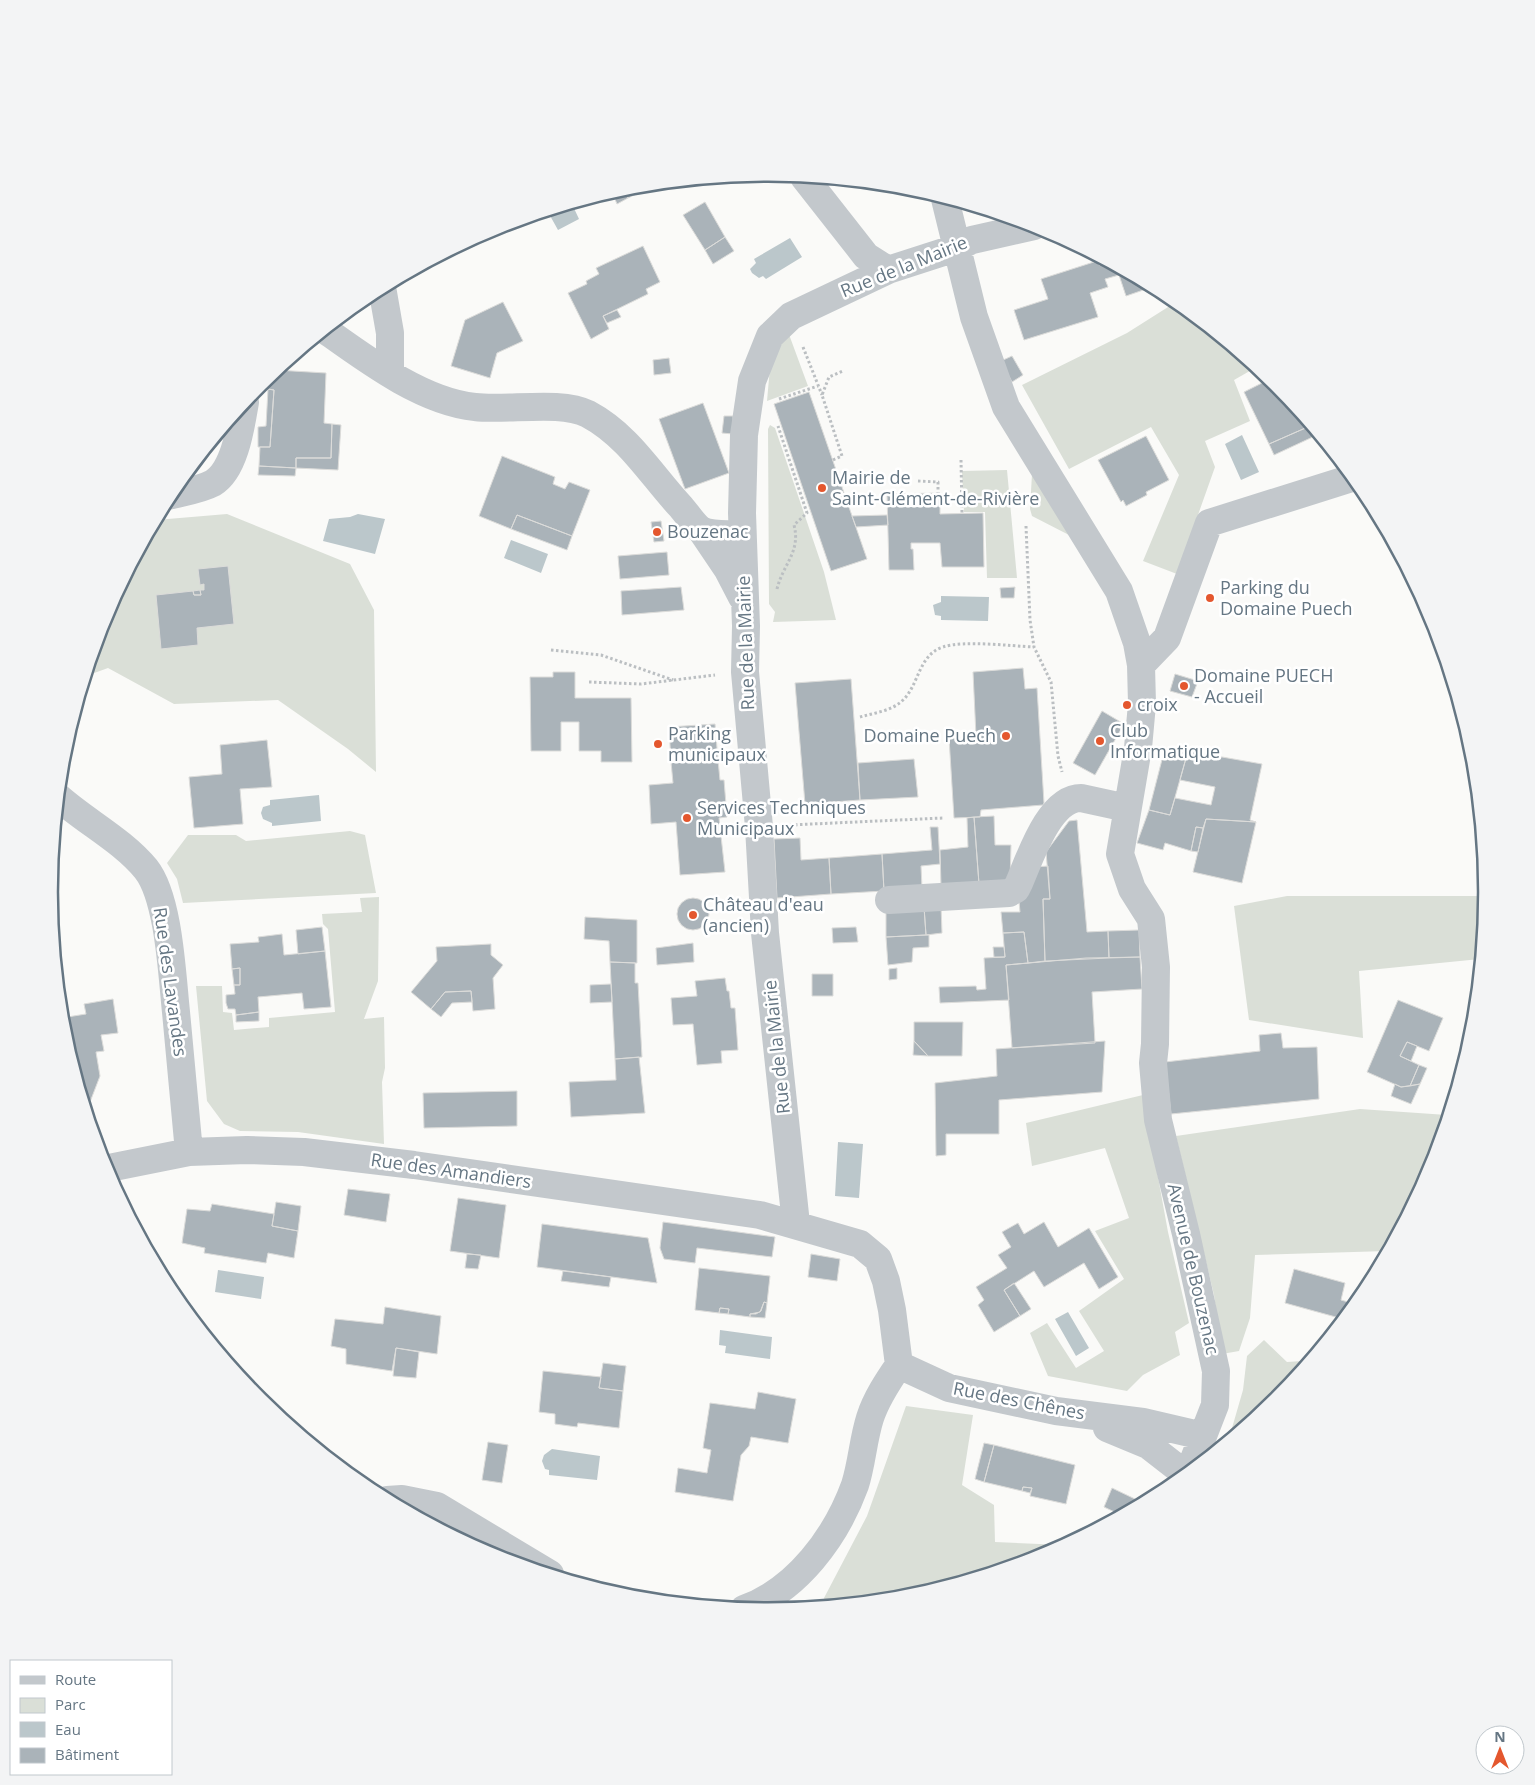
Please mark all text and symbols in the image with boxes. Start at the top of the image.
street label: Rue de la Mairie [837,230,971,302]
place label: Mairie de Saint-Clément-de-Rivière [832,465,1039,510]
marker: Mairie de Saint-Clément-de-Rivière [816,482,828,494]
place label: Bouzenac [667,519,749,543]
marker: Bouzenac [651,526,663,538]
street label: Rue de la Mairie [731,575,759,711]
place label: Parking du Domaine Puech [1220,575,1353,620]
marker: Parking du Domaine Puech [1204,592,1216,604]
place label: Domaine PUECH - Accueil [1194,663,1333,708]
marker: Domaine PUECH - Accueil [1178,680,1190,692]
place label: croix [1137,692,1178,716]
marker: croix [1121,699,1133,711]
place label: Club Informatique [1110,718,1220,763]
place label: Parking municipaux [668,721,767,766]
place label: Domaine Puech [863,723,996,747]
marker: Domaine Puech [1000,730,1012,742]
marker: Club Informatique [1094,735,1106,747]
marker: Parking municipaux [652,738,664,750]
place label: Services Techniques Municipaux [697,795,866,840]
marker: Services Techniques Municipaux [681,812,693,824]
place label: Château d'eau (ancien) [703,892,824,937]
street label: Rue des Lavandes [149,906,193,1058]
marker: Château d'eau (ancien) [687,909,699,921]
street label: Rue de la Mairie [757,979,795,1115]
street label: Rue des Amandiers [369,1147,533,1193]
street label: Avenue de Bouzenac [1163,1181,1225,1357]
street label: Rue des Chênes [951,1376,1087,1425]
legend [10,1660,172,1775]
text: Route [55,1669,96,1689]
text: Parc [55,1694,86,1714]
text: Eau [55,1719,81,1739]
north arrow [1475,1725,1525,1775]
text: N [1494,1727,1506,1746]
text: Bâtiment [55,1744,119,1764]

